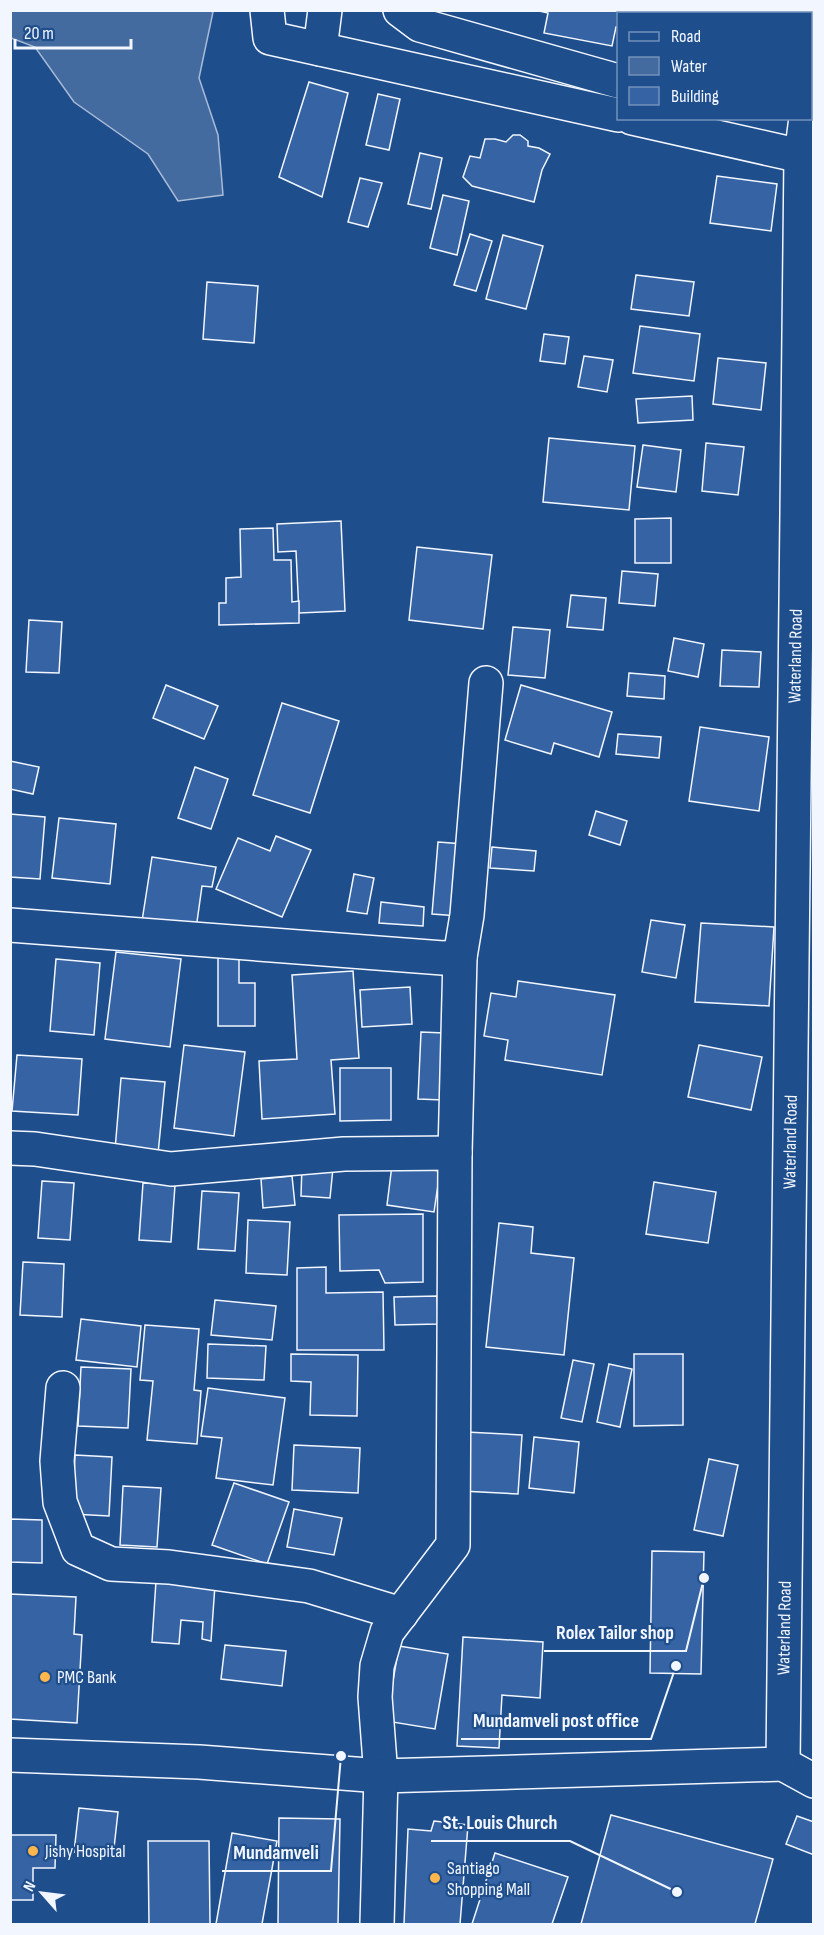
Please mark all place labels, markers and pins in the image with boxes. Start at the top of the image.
callout: Rolex Tailor shop [544,1613,686,1651]
place label: PMC Bank [57,1667,117,1688]
marker: PMC Bank [38,1670,52,1684]
callout: Mundamveli post office [461,1701,651,1739]
callout: St. Louis Church [431,1803,570,1841]
callout: Mundamveli [222,1833,331,1871]
place label: Jishy Hospital [44,1841,126,1862]
marker: Jishy Hospital [26,1844,40,1858]
place label: Santiago Shopping Mall [447,1858,530,1900]
marker: Santiago Shopping Mall [428,1871,442,1885]

